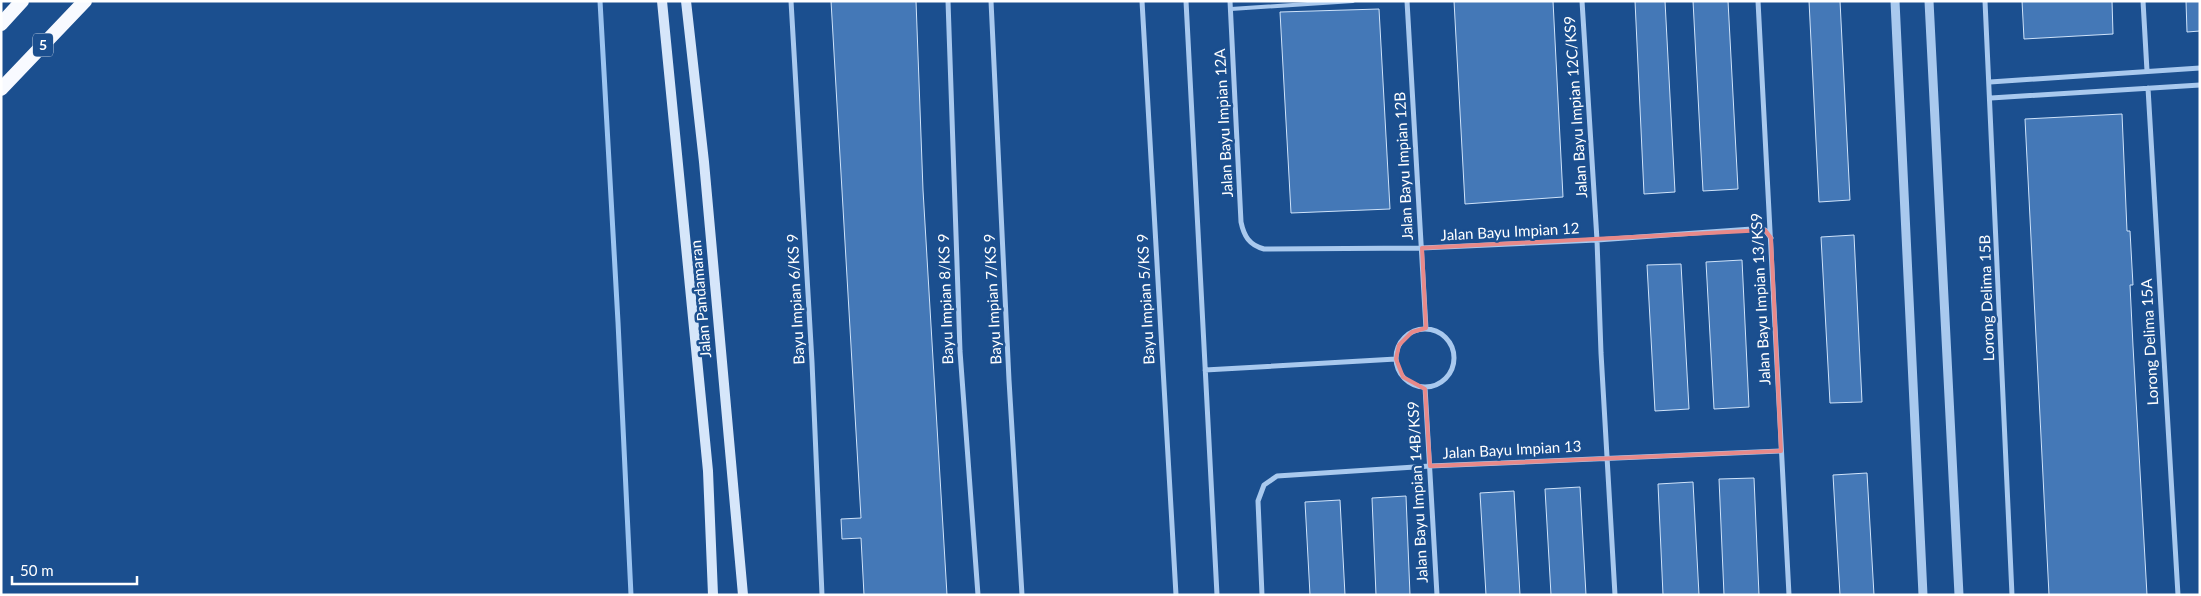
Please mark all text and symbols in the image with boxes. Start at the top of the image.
street label: Jalan Bayu Impian 12C/KS9 [1560,15,1590,199]
road number: 5 [33,34,53,56]
street label: Jalan Bayu Impian 12A [1210,47,1236,198]
street label: Jalan Bayu Impian 12B [1390,91,1416,241]
street label: Jalan Bayu Impian 13/KS9 [1746,212,1774,386]
street label: Jalan Bayu Impian 12 [1440,218,1580,244]
street label: Bayu Impian 6/KS 9 [783,233,807,365]
street label: Bayu Impian 8/KS 9 [934,233,956,365]
street label: Bayu Impian 7/KS 9 [980,233,1004,365]
street label: Bayu Impian 5/KS 9 [1133,233,1157,365]
street label: Lorong Delima 15B [1975,235,1997,362]
street label: Jalan Pandamaran [686,239,714,359]
street label: Lorong Delima 15A [2137,277,2161,406]
street label: Jalan Bayu Impian 14B/KS9 [1403,401,1431,584]
street label: Jalan Bayu Impian 13 [1442,436,1582,462]
scale bar [12,554,138,586]
text: 50 m [20,561,54,579]

